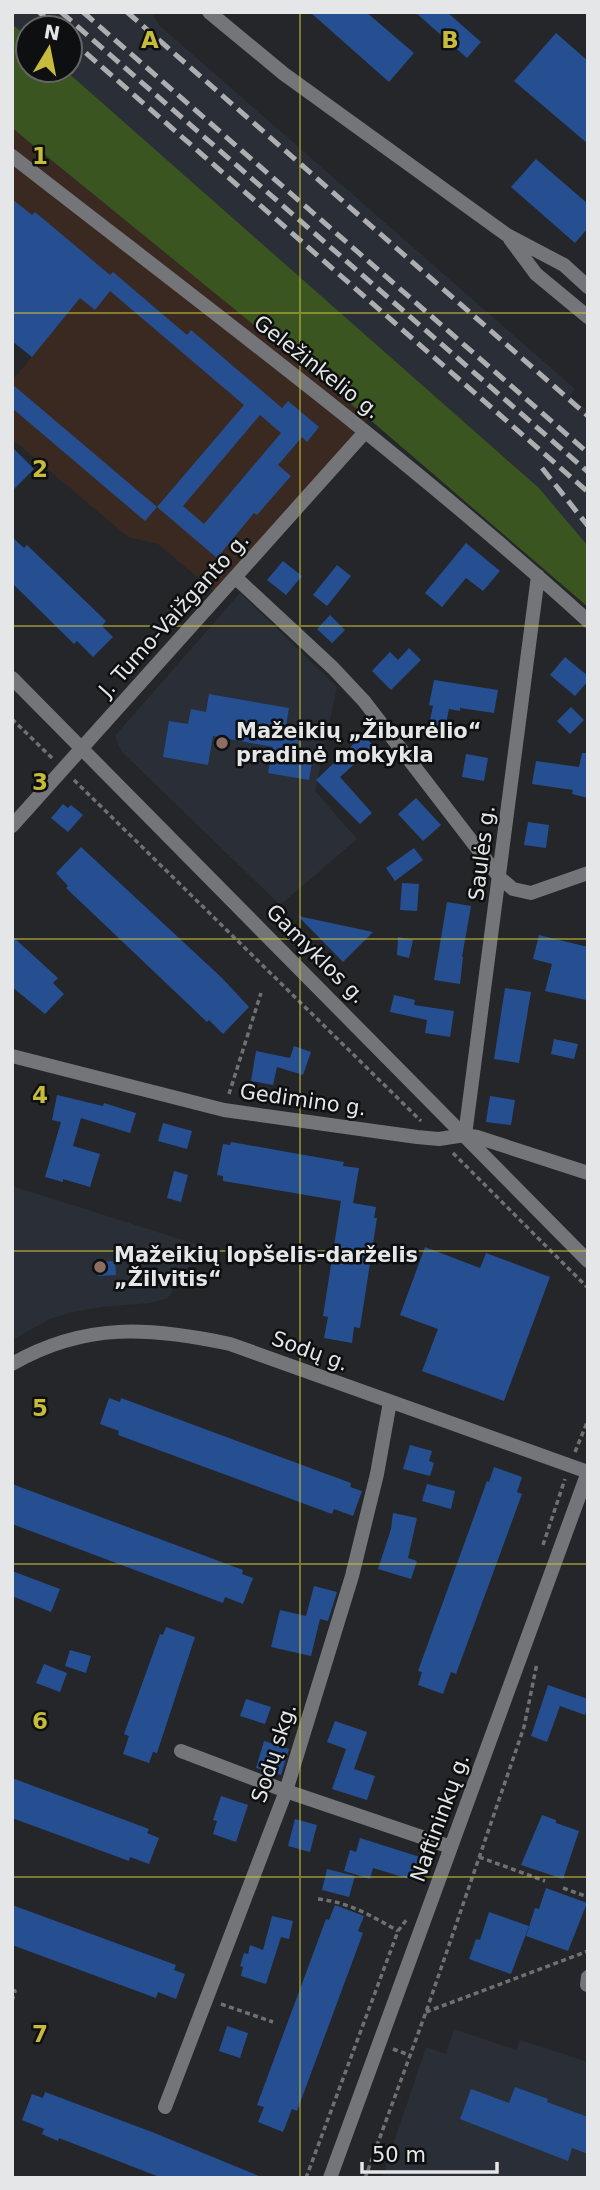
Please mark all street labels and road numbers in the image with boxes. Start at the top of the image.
street label: Geležinkelio g. [249,310,385,424]
street label: J. Tumo-Vaižganto g. [93,528,254,703]
street label: Saulės g. [464,804,500,902]
street label: Gamyklos g. [261,899,371,1009]
street label: Gedimino g. [238,1079,368,1121]
street label: Sodų g. [269,1326,351,1376]
street label: Sodų skg. [247,1700,301,1806]
street label: Naftininkų g. [406,1751,474,1885]

